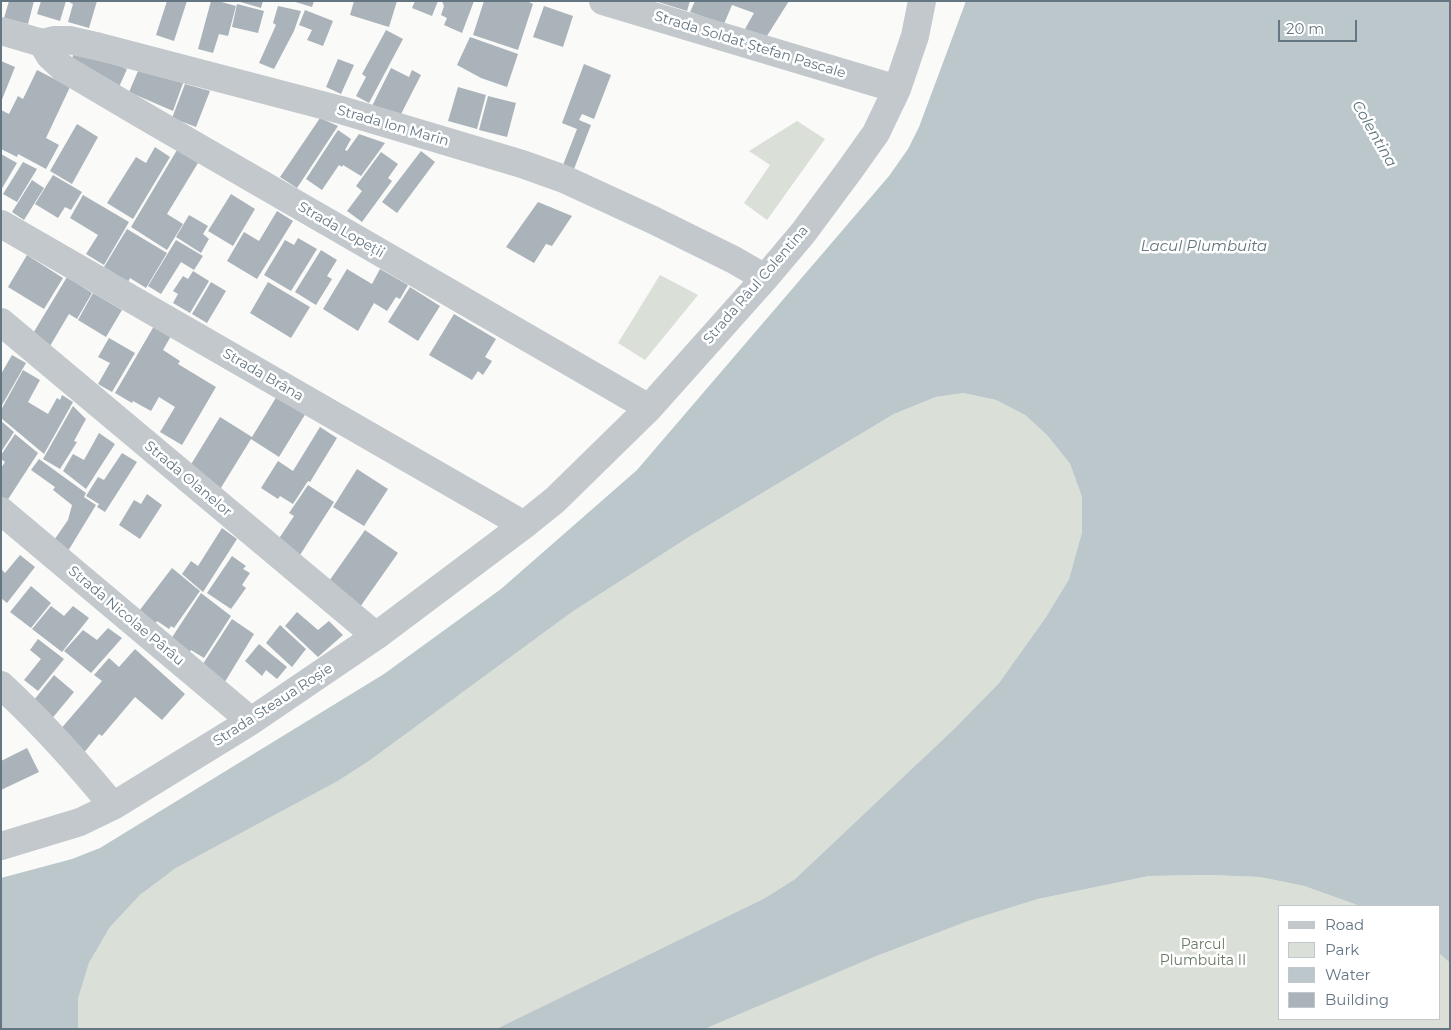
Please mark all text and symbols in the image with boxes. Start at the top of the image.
street label: Strada Soldat Ștefan Pascale [652,8,848,82]
scale bar [1281,10,1360,42]
text: 20 m [1286,19,1324,38]
water label: Colentina [1348,98,1400,170]
street label: Strada Ion Marin [335,102,451,150]
street label: Strada Lopeții [295,198,387,262]
street label: Strada Râul Colentina [700,222,812,348]
water label: Lacul Plumbuita [1141,238,1267,256]
street label: Strada Brâna [220,345,306,405]
street label: Strada Olanelor [141,438,235,520]
street label: Strada Nicolae Pârâu [65,563,187,669]
street label: Strada Steaua Roșie [210,660,336,750]
legend [1278,905,1441,1020]
text: Road [1325,915,1364,934]
park label: Parcul Plumbuita II [1160,937,1246,970]
text: Park [1325,940,1359,959]
text: Water [1325,965,1371,984]
text: Building [1325,990,1389,1009]

